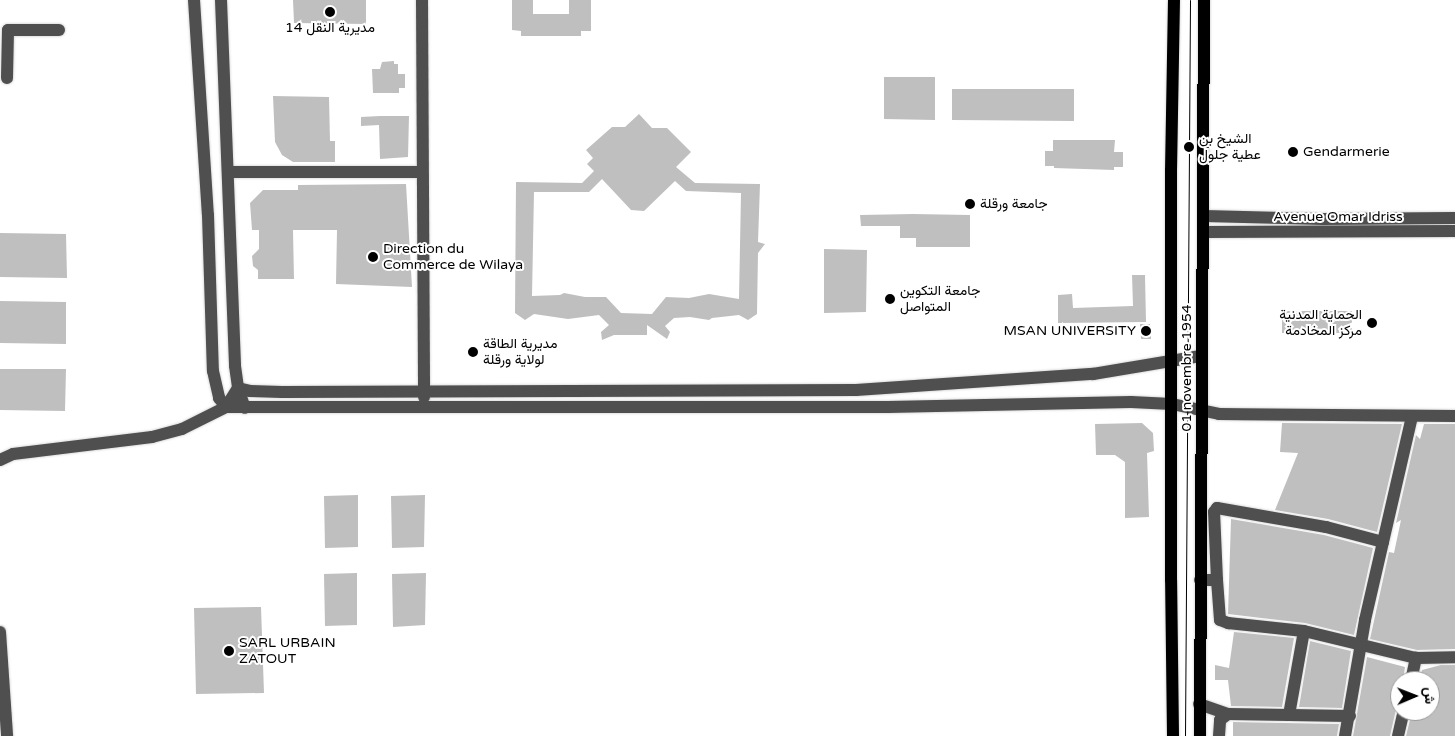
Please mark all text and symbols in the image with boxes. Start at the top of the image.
marker: مديرية النقل 14 [324,6,336,18]
place label: مديرية النقل 14 [285,20,375,36]
place label: الشيخ بن عطية جلول [1199,131,1261,164]
marker: الشيخ بن عطية جلول [1183,141,1195,153]
place label: Gendarmerie [1303,144,1390,160]
marker: Gendarmerie [1287,146,1299,158]
place label: جامعة ورقلة [980,196,1048,212]
marker: جامعة ورقلة [964,198,976,210]
street label: Avenue Omar Idriss [1273,209,1403,225]
place label: Direction du Commerce de Wilaya [383,241,523,274]
marker: Direction du Commerce de Wilaya [367,251,379,263]
place label: جامعة التكوين المتواصل [900,283,980,316]
marker: جامعة التكوين المتواصل [884,293,896,305]
street label: 01 novembre 1954 [1179,305,1195,431]
place label: الحماية المدنية مركز المخادمة [1279,307,1362,340]
marker: الحماية المدنية مركز المخادمة [1366,317,1378,329]
place label: MSAN UNIVERSITY [1003,323,1136,339]
marker: MSAN UNIVERSITY [1140,325,1152,337]
place label: مديرية الطاقة لولاية ورقلة [483,336,557,368]
marker: مديرية الطاقة لولاية ورقلة [467,346,479,358]
place label: SARL URBAIN ZATOUT [239,635,336,668]
marker: SARL URBAIN ZATOUT [223,645,235,657]
north arrow [1390,671,1440,721]
text: ش [1421,687,1438,704]

